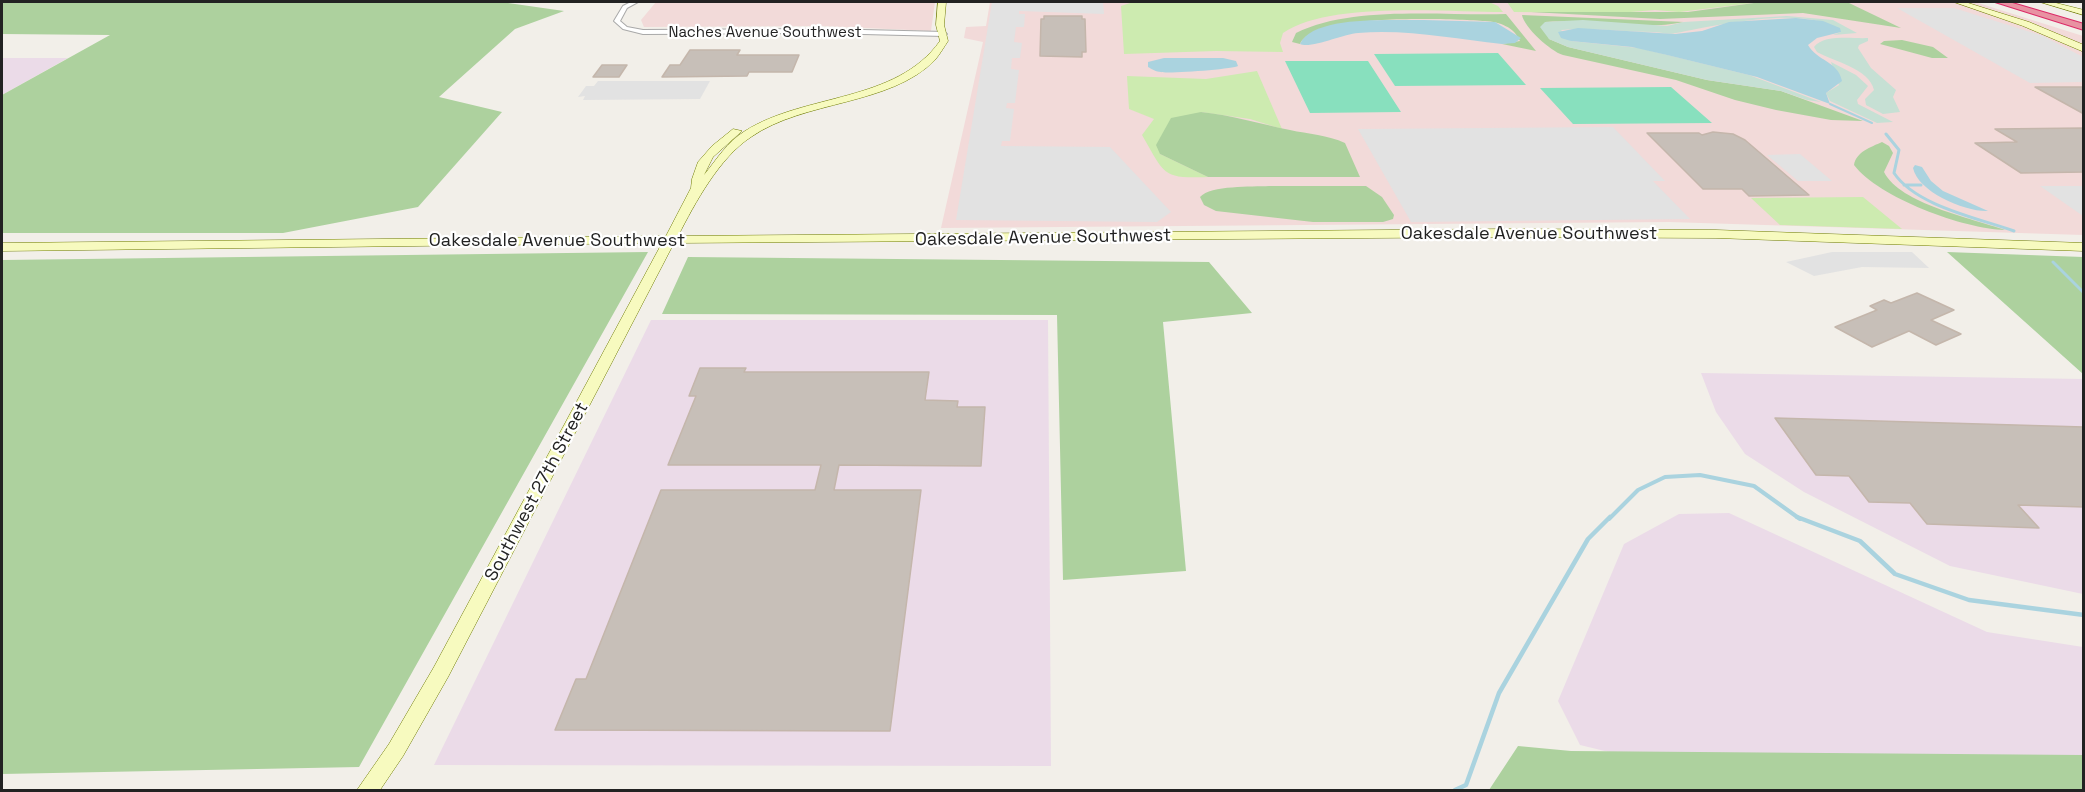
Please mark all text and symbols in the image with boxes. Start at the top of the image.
street label: Naches Avenue Southwest [668,24,862,42]
street label: Oakesdale Avenue Southwest [1401,223,1657,245]
street label: Oakesdale Avenue Southwest [915,225,1171,251]
street label: Oakesdale Avenue Southwest [429,230,685,252]
street label: Southwest 27th Street [481,399,593,585]

